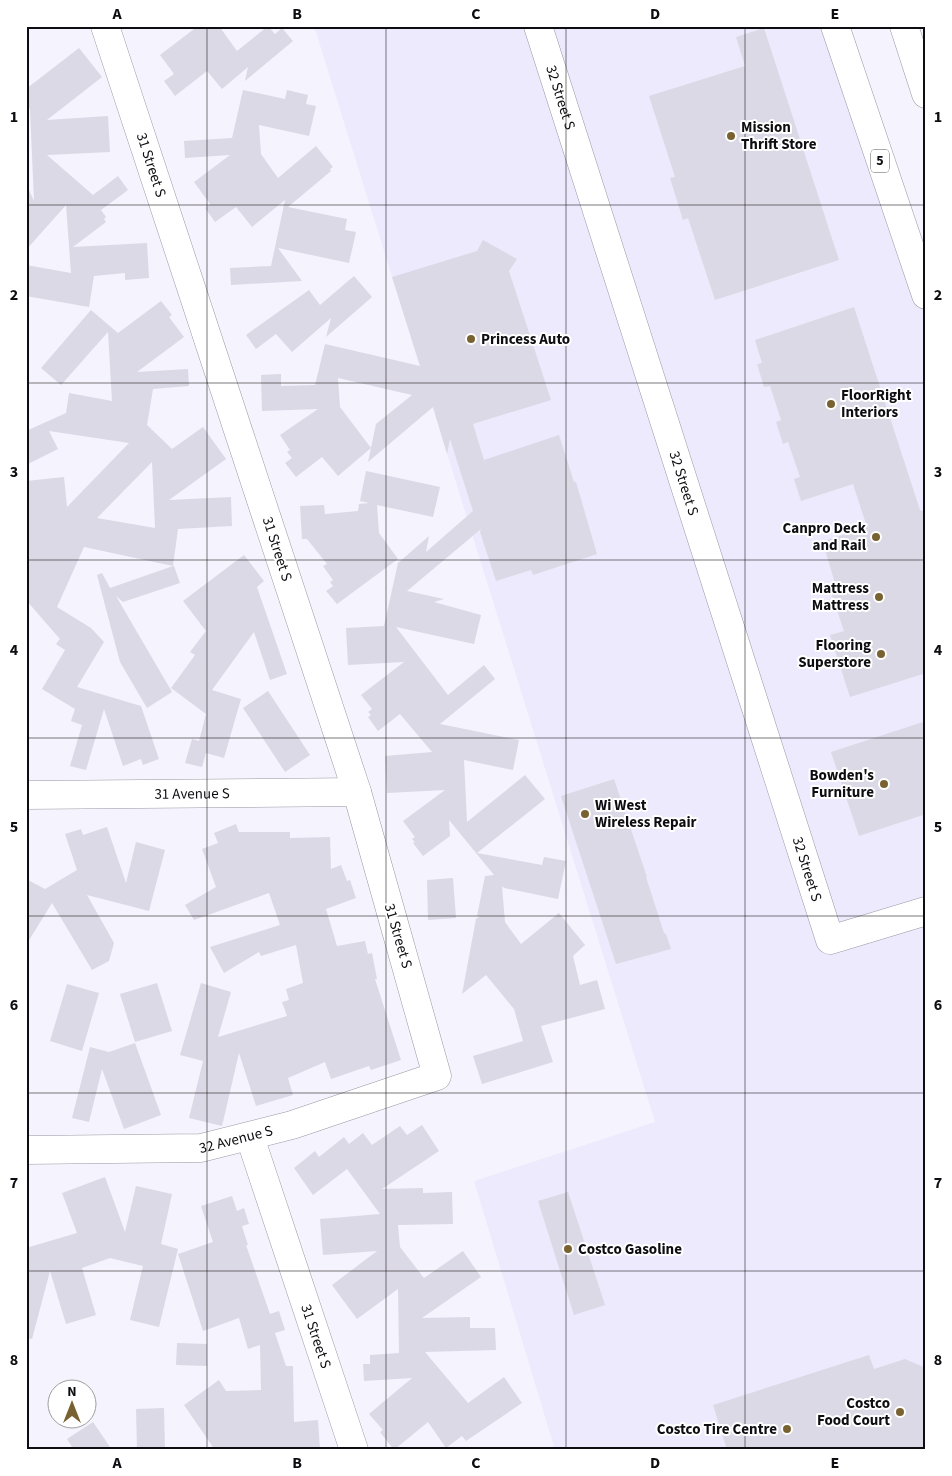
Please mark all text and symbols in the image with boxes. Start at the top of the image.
text: A [111,3,122,25]
text: B [292,3,302,25]
text: C [471,3,481,25]
text: D [650,3,660,25]
text: E [831,3,839,25]
street label: 32 Street S [541,63,581,132]
text: 1 [10,106,18,128]
text: 1 [934,106,942,128]
place label: Mission Thrift Store [741,117,817,155]
street label: 31 Street S [131,130,171,200]
marker: Mission Thrift Store [725,130,737,142]
road number: 5 [871,150,889,172]
text: 2 [10,284,18,306]
text: 2 [934,284,942,306]
place label: Princess Auto [481,329,570,350]
marker: Princess Auto [465,333,477,345]
place label: FloorRight Interiors [841,385,912,423]
marker: FloorRight Interiors [825,398,837,410]
street label: 32 Street S [664,448,704,518]
text: 3 [10,461,18,483]
text: 3 [934,461,942,483]
street label: 31 Street S [257,514,297,584]
place label: Canpro Deck and Rail [783,518,867,556]
marker: Canpro Deck and Rail [870,531,882,543]
place label: Mattress Mattress [812,578,869,616]
marker: Mattress Mattress [873,591,885,603]
place label: Flooring Superstore [798,635,871,673]
text: 4 [10,639,19,661]
text: 4 [934,639,943,661]
marker: Flooring Superstore [875,648,887,660]
place label: Bowden's Furniture [809,765,874,803]
marker: Bowden's Furniture [878,778,890,790]
street label: 31 Avenue S [154,783,230,804]
place label: Wi West Wireless Repair [595,795,697,833]
marker: Wi West Wireless Repair [579,808,591,820]
text: 5 [10,816,18,838]
text: 5 [934,816,942,838]
street label: 32 Street S [787,834,827,904]
street label: 31 Street S [379,901,417,971]
text: 6 [10,994,18,1016]
text: 6 [934,994,942,1016]
street label: 32 Avenue S [197,1120,275,1159]
text: 7 [10,1172,18,1194]
text: 7 [934,1172,942,1194]
place label: Costco Gasoline [578,1239,682,1260]
marker: Costco Gasoline [562,1243,574,1255]
street label: 31 Street S [296,1301,337,1371]
text: 8 [10,1349,18,1371]
text: 8 [934,1349,942,1371]
north arrow [48,1378,98,1428]
text: N [67,1382,77,1402]
place label: Costco Food Court [817,1393,890,1431]
marker: Costco Food Court [894,1406,906,1418]
place label: Costco Tire Centre [657,1419,777,1440]
marker: Costco Tire Centre [781,1423,793,1435]
text: A [111,1452,122,1474]
text: B [292,1452,302,1474]
text: C [471,1452,481,1474]
text: D [650,1452,660,1474]
text: E [831,1452,839,1474]

